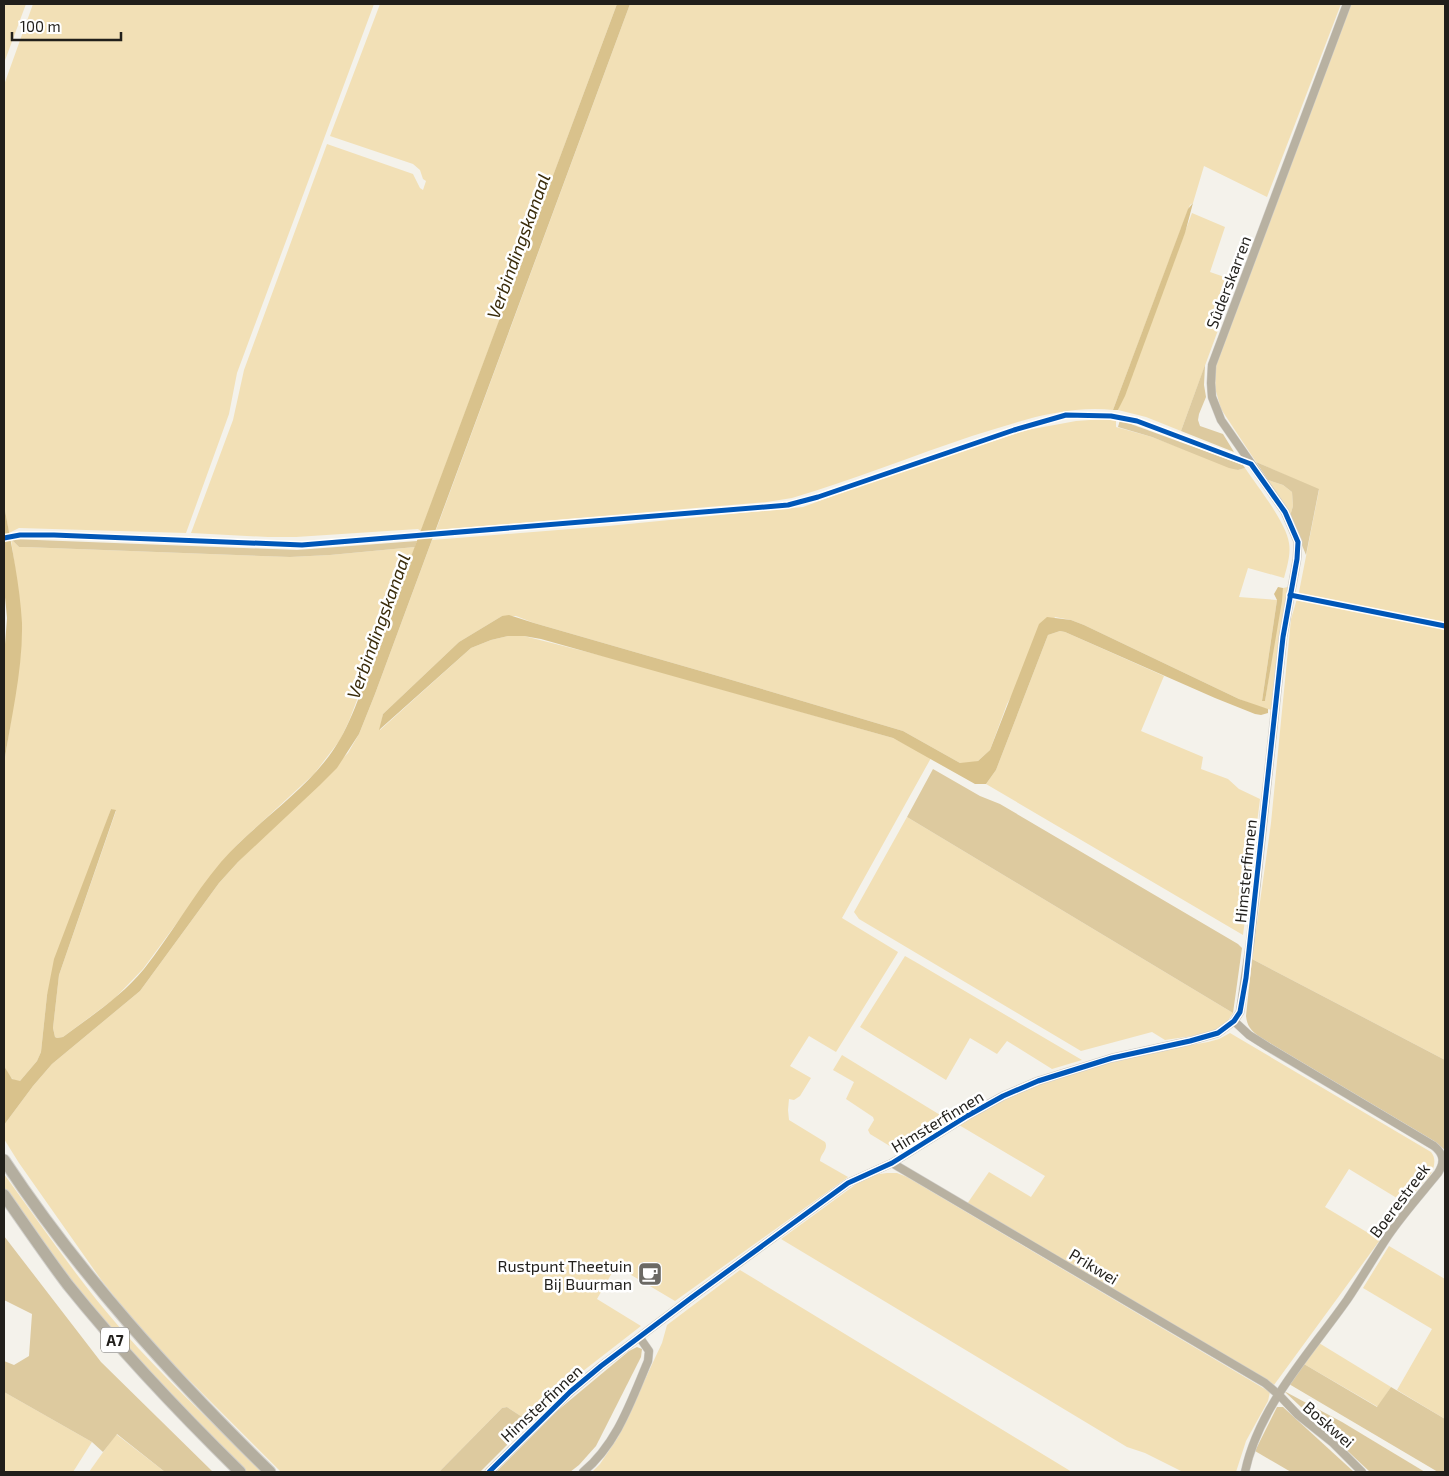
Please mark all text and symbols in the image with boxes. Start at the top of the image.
scale bar [12,10,121,42]
text: 100 m [20,17,61,35]
water label: Verbindingskanaal [482,170,554,322]
street label: Sûderskarren [1202,233,1254,331]
water label: Verbindingskanaal [342,550,414,702]
street label: Himsterfinnen [1230,818,1260,924]
street label: Himsterfinnen [887,1086,987,1156]
street label: Boerestreek [1365,1159,1433,1241]
street label: Prikwei [1066,1244,1122,1288]
place label: Rustpunt Theetuin Bij Buurman [498,1256,632,1294]
cafe icon: Rustpunt Theetuin Bij Buurman [637,1261,663,1287]
road number: A7 [101,1328,129,1352]
street label: Himsterfinnen [496,1361,586,1445]
street label: Boskwei [1300,1397,1358,1451]

